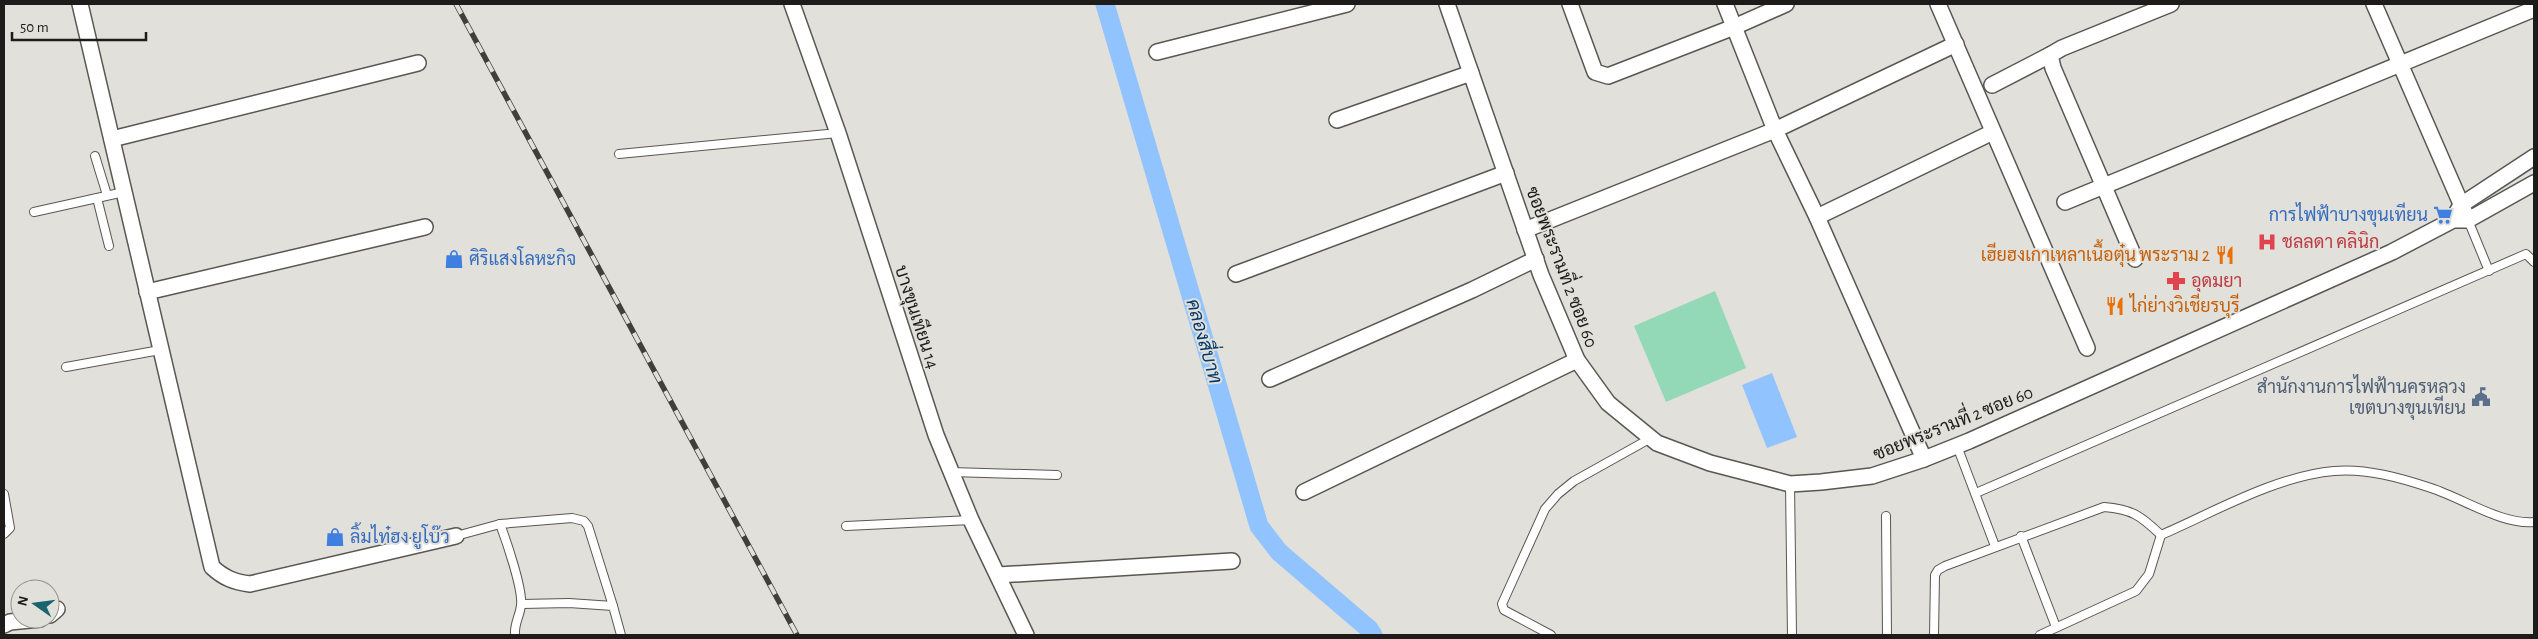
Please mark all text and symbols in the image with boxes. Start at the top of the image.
scale bar [12,10,146,42]
text: 50 m [20,20,49,35]
street label: ซอยพระรามที่ 2 ซอย 60 [1522,182,1608,350]
place label: การไฟฟ้าบางขุนเทียน [2269,202,2428,227]
supermarket icon: การไฟฟ้าบางขุนเทียน [2432,204,2454,226]
hospital icon: ชลลดา คลินิก [2256,231,2278,253]
place label: ชลลดา คลินิก [2282,231,2379,252]
place label: เฮียฮงเกาเหลาเนื้อตุ๋น พระราม 2 [1981,239,2210,267]
restaurant icon: เฮียฮงเกาเหลาเนื้อตุ๋น พระราม 2 [2214,244,2236,266]
place label: ศิริแสงโลหะกิจ [469,246,576,269]
shop icon: ศิริแสงโลหะกิจ [443,248,465,270]
street label: บางขุนเทียน 14 [889,262,946,372]
pharmacy icon: อุดมยา [2165,270,2187,292]
place label: อุดมยา [2191,273,2242,293]
place label: ไก่ย่างวิเชียรบุรี [2128,293,2240,318]
water label: คลองสี่บาท [1182,294,1233,386]
restaurant icon: ไก่ย่างวิเชียรบุรี [2104,295,2126,317]
place label: สำนักงานการไฟฟ้านครหลวง เขตบางขุนเทียน [2257,374,2466,420]
street label: ซอยพระรามที่ 2 ซอย 60 [1868,376,2036,464]
public building icon: สำนักงานการไฟฟ้านครหลวง เขตบางขุนเทียน [2470,386,2492,408]
place label: ลิ้มไท๋ฮง ยูโบ๊ว [350,522,450,550]
shop icon: ลิ้มไท๋ฮง ยูโบ๊ว [324,526,346,548]
north arrow [10,579,60,629]
text: N [15,595,31,608]

